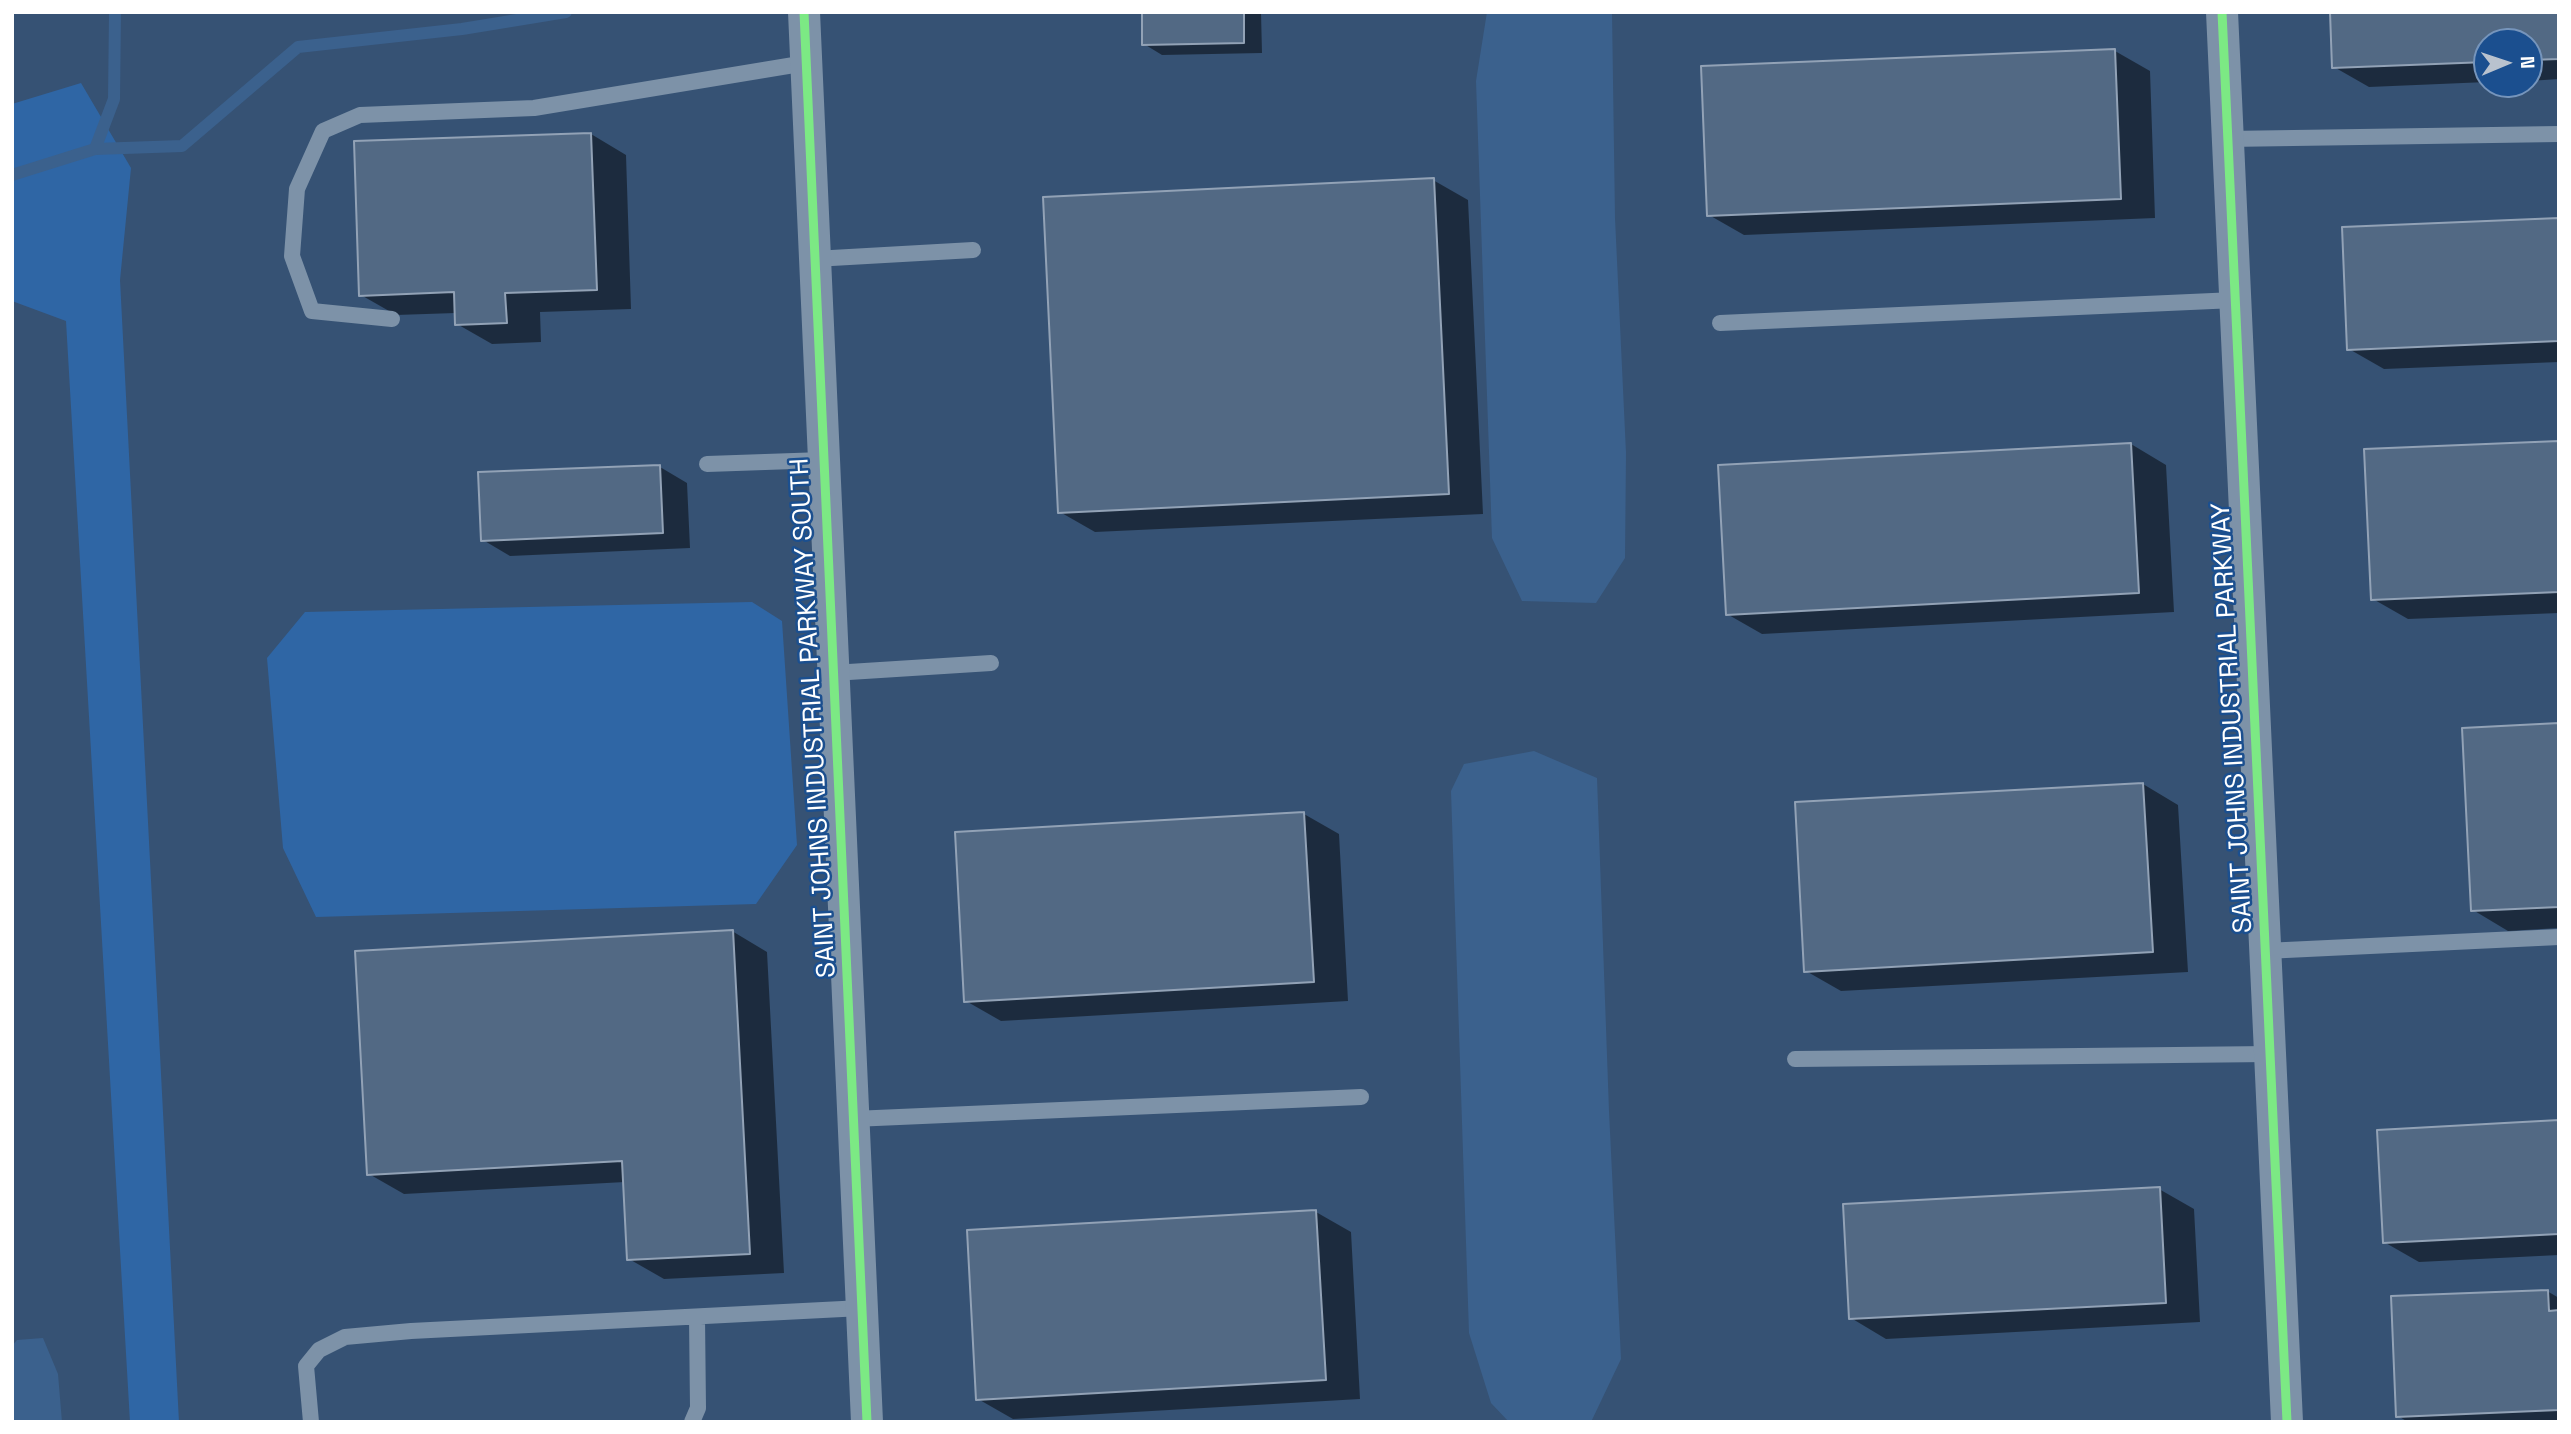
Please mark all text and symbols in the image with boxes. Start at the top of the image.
north arrow [2473,28,2543,98]
text: N [2515,56,2540,69]
street label: SAINT JOHNS INDUSTRIAL PARKWAY SOUTH [785,457,843,979]
street label: SAINT JOHNS INDUSTRIAL PARKWAY [2206,502,2260,934]

